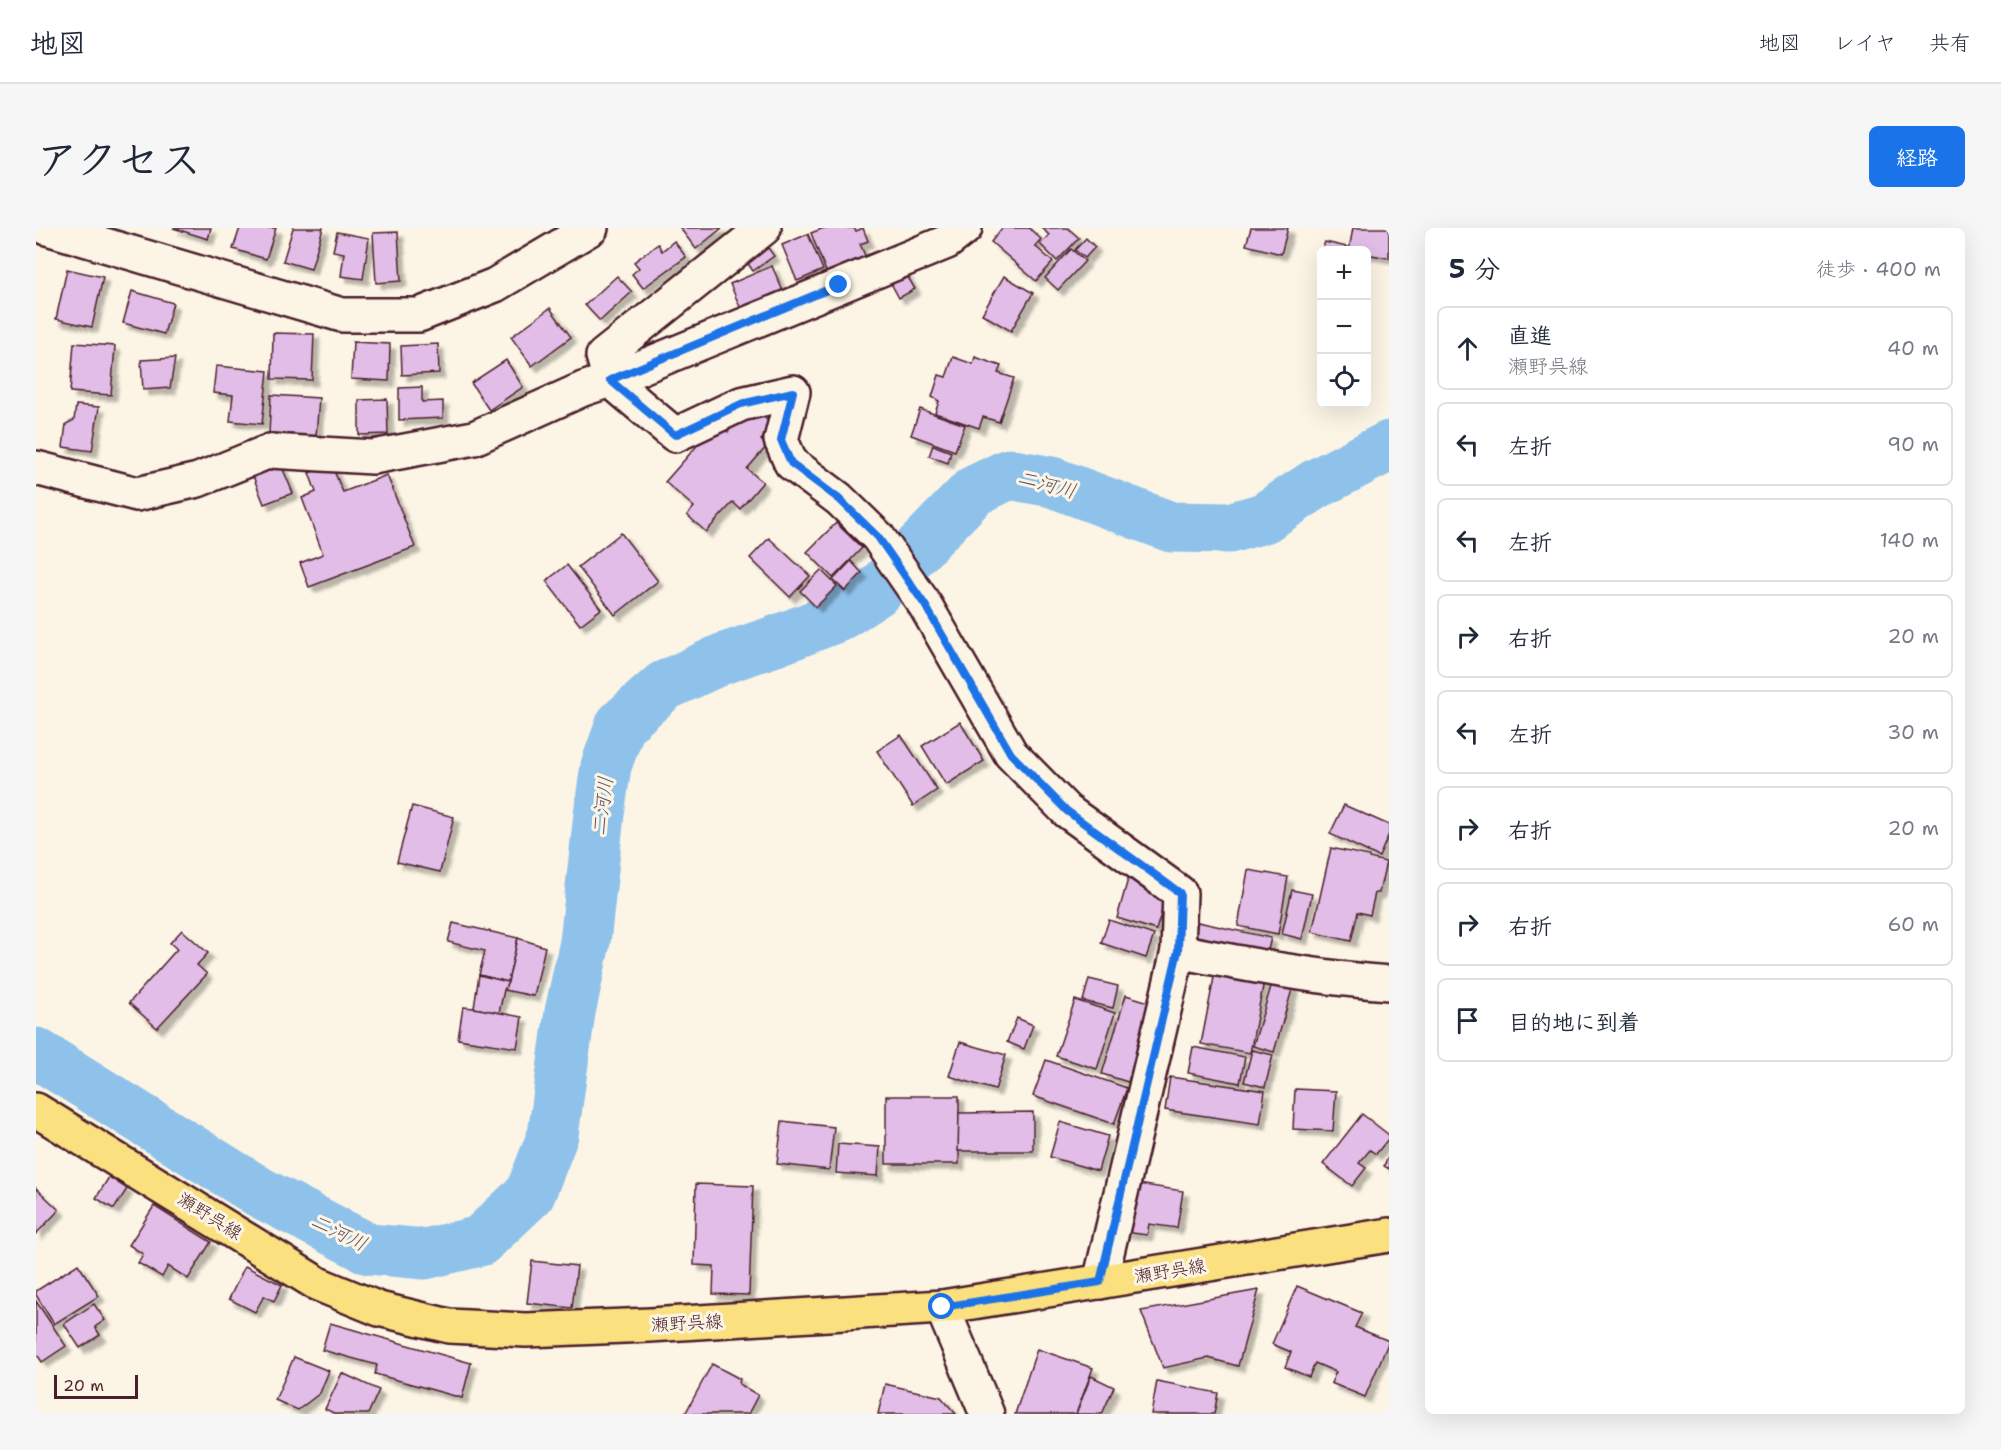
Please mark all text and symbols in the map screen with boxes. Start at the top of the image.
text: 地図 [30,24,86,62]
text: 地図 [1759,29,1801,57]
text: レイヤ [1834,29,1896,57]
text: 共有 [1929,29,1971,57]
button: 経路 [1869,126,1965,187]
text: アクセス [36,131,201,187]
map controls [1317,246,1371,408]
button: + [1317,246,1371,300]
text: 5 分 [1449,251,1500,286]
text: 徒歩 · 400 m [1816,256,1941,282]
route end [825,271,851,297]
button: − [1317,300,1371,354]
text: 直進 [1508,321,1552,350]
icon: ahead [1451,332,1484,365]
text: 40 m [1887,335,1939,361]
text: 瀬野呉線 [1508,353,1588,379]
button: locate [1317,354,1371,408]
icon: left [1451,428,1484,461]
text: 90 m [1887,431,1939,457]
text: 左折 [1508,432,1552,461]
water label: 二河川 [1015,464,1079,504]
icon: left [1451,524,1484,557]
text: 140 m [1880,527,1939,553]
text: 左折 [1508,528,1552,557]
icon: right [1451,620,1484,653]
text: 20 m [1888,623,1939,649]
text: 右折 [1508,624,1552,653]
icon: left [1451,716,1484,749]
text: 30 m [1887,719,1939,745]
text: 左折 [1508,720,1552,749]
water label: 二河川 [585,775,619,837]
icon: right [1451,812,1484,845]
text: 20 m [1888,815,1939,841]
text: 右折 [1508,816,1552,845]
icon: right [1451,908,1484,941]
text: 60 m [1887,911,1939,937]
text: 右折 [1508,912,1552,941]
icon: arrive [1451,1004,1484,1037]
text: 目的地に到着 [1508,1008,1640,1037]
street label: 瀬野呉線 [173,1187,247,1245]
water label: 二河川 [306,1207,372,1257]
street label: 瀬野呉線 [1133,1254,1207,1288]
route start [928,1293,954,1319]
street label: 瀬野呉線 [650,1309,724,1337]
scale bar [54,1372,138,1400]
text: 20 m [63,1375,104,1396]

